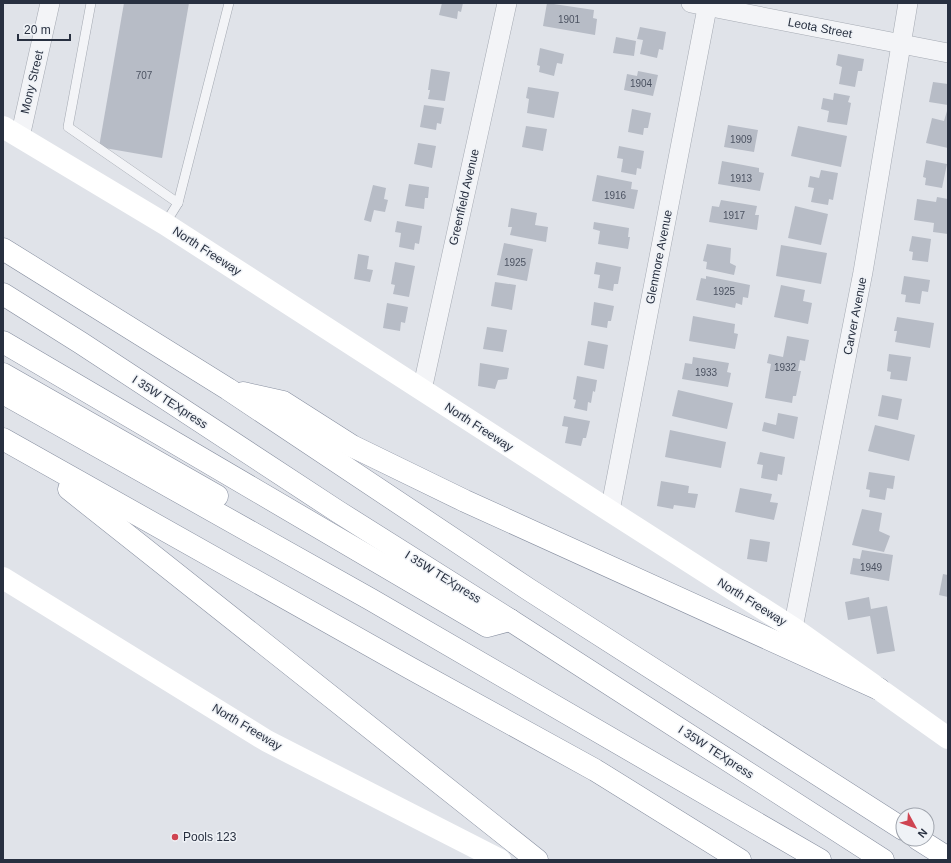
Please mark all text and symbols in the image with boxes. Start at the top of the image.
house number: 1901 [558,14,581,25]
street label: Leota Street [787,15,854,41]
scale bar [18,16,70,42]
text: 20 m [24,23,51,37]
street label: Mony Street [18,48,46,115]
house number: 707 [136,70,153,81]
house number: 1904 [630,78,653,89]
house number: 1909 [730,134,753,145]
street label: Greenfield Avenue [446,147,482,247]
house number: 1913 [730,173,753,184]
house number: 1916 [604,190,627,201]
street label: Glenmore Avenue [643,208,675,305]
house number: 1917 [723,210,746,221]
street label: North Freeway [170,224,244,278]
house number: 1925 [504,257,527,268]
street label: Carver Avenue [841,275,869,356]
house number: 1925 [713,286,736,297]
house number: 1932 [774,362,797,373]
house number: 1933 [695,367,718,378]
street label: I 35W TEXpress [130,372,210,432]
street label: North Freeway [442,400,516,454]
street label: I 35W TEXpress [402,548,484,606]
house number: 1949 [860,562,883,573]
street label: North Freeway [715,575,789,629]
street label: North Freeway [210,701,284,753]
street label: I 35W TEXpress [676,722,756,782]
north arrow [895,807,935,847]
text: N [915,827,930,840]
place label: Pools 123 [183,830,237,844]
marker: Pools 123 [170,832,180,842]

